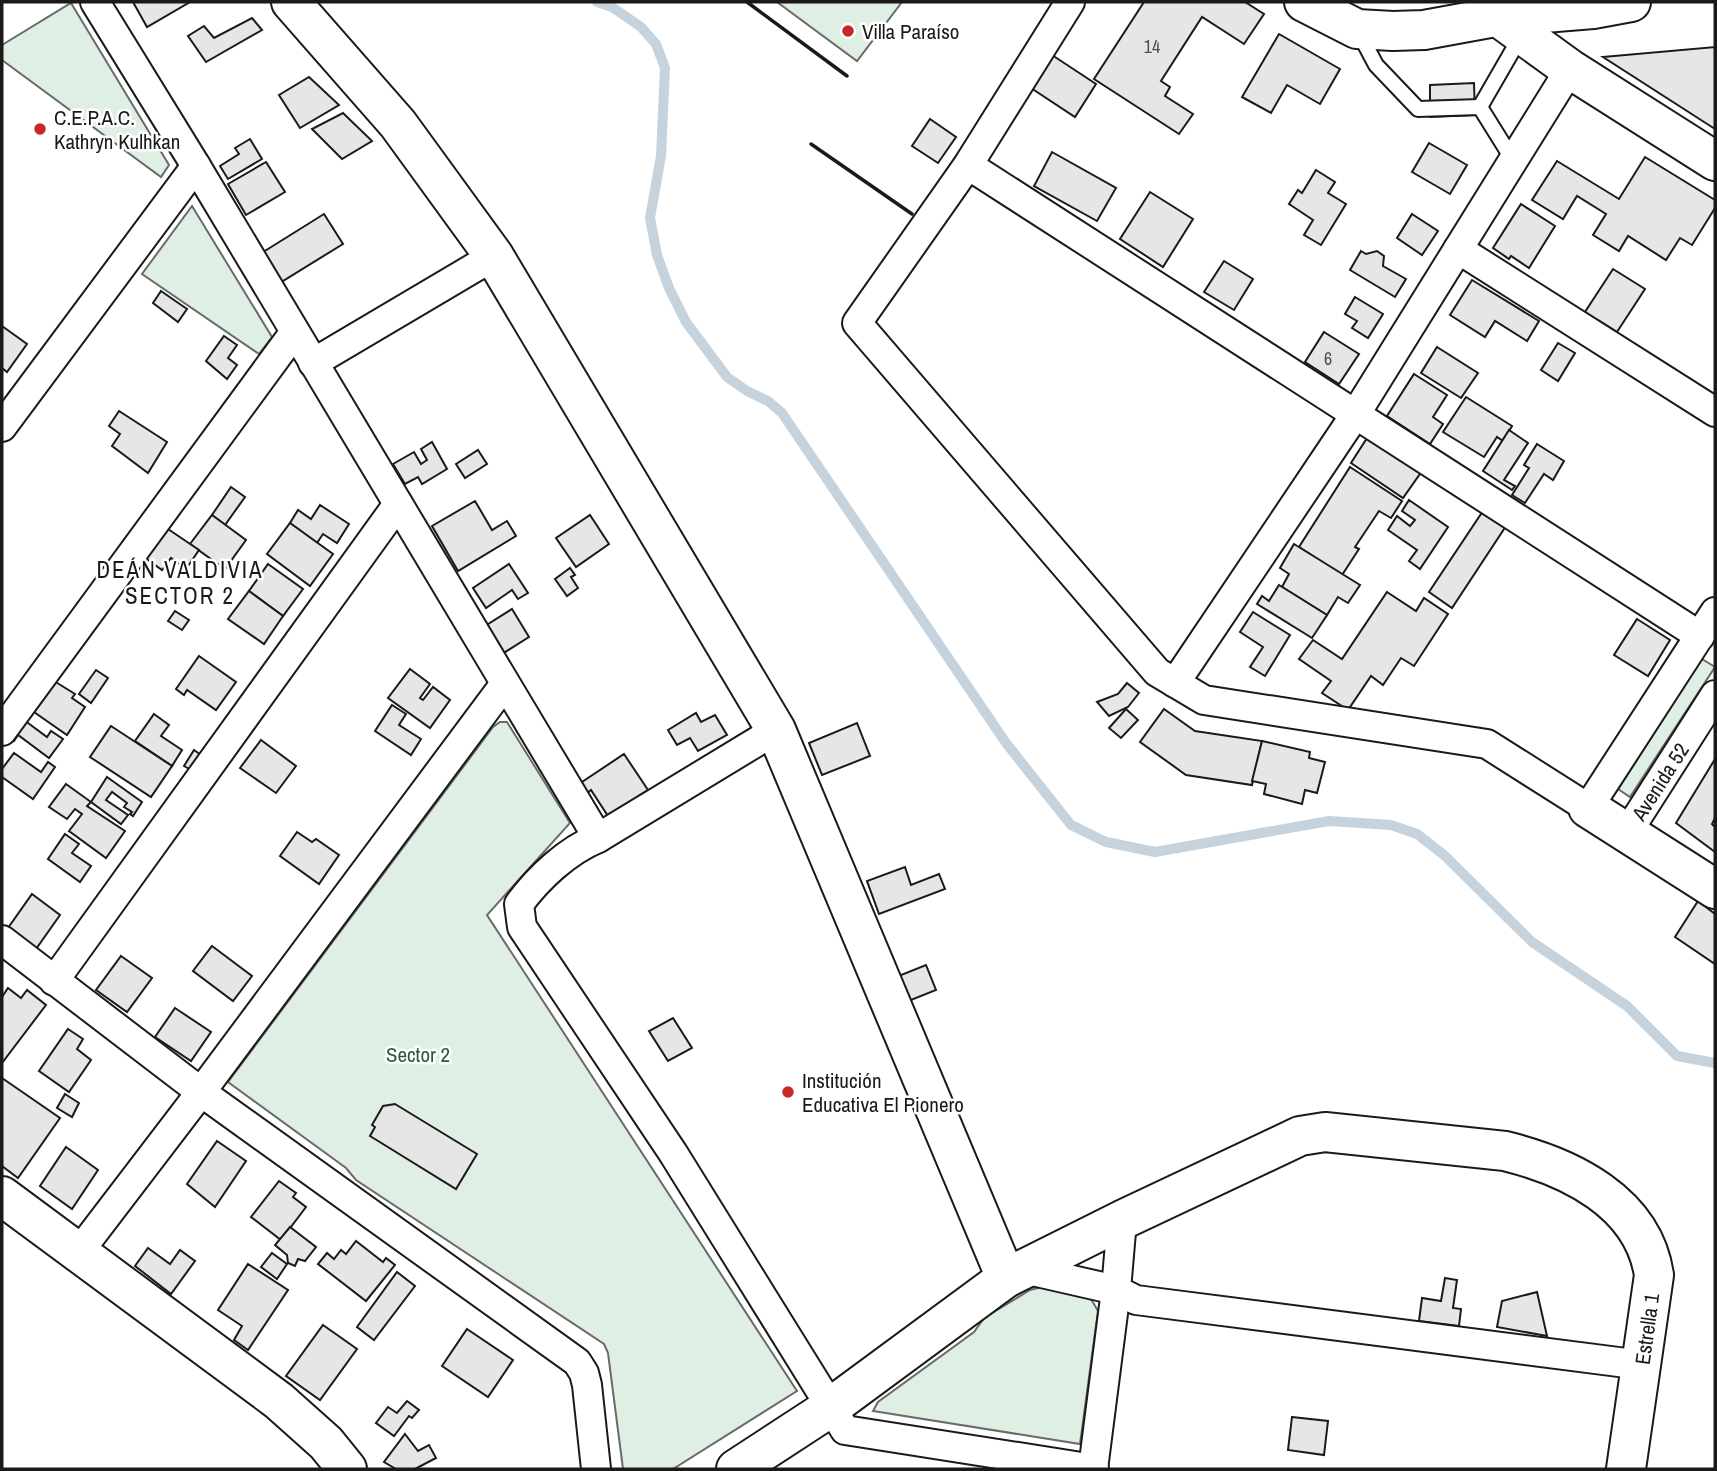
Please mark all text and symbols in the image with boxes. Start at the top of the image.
place label: Villa Paraíso [862,17,959,46]
marker: Villa Paraíso [840,23,856,39]
house number: 14 [1144,34,1160,59]
place label: C.E.P.A.C. Kathryn Kulhkan [54,103,180,156]
marker: C.E.P.A.C. Kathryn Kulhkan [32,121,48,137]
house number: 6 [1324,346,1332,371]
district label: DEÁN VALDIVIA SECTOR 2 [96,554,264,611]
street label: Avenida 52 [1624,737,1695,827]
park label: Sector 2 [386,1040,450,1069]
place label: Institución Educativa El Pionero [802,1066,964,1119]
marker: Institución Educativa El Pionero [780,1084,796,1100]
street label: Estrella 1 [1628,1291,1666,1367]

